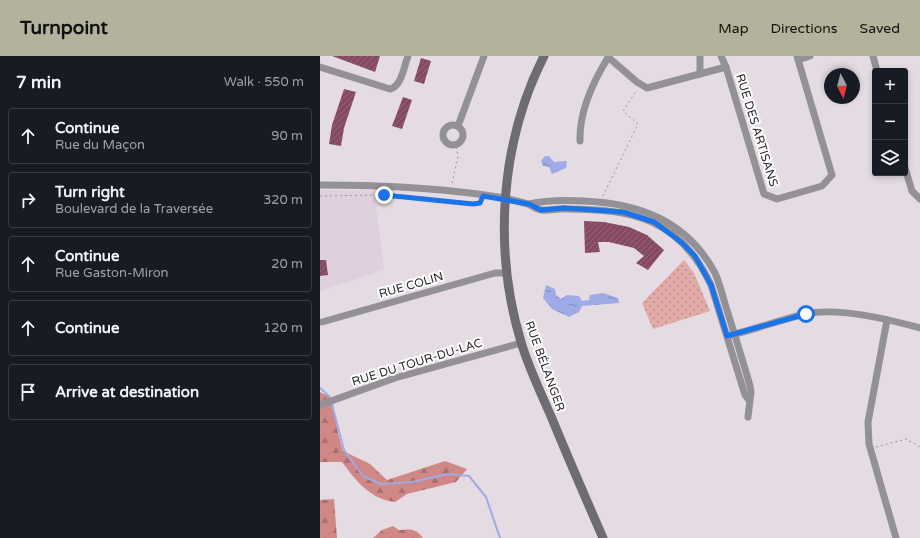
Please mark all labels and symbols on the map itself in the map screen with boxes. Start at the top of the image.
north arrow [824,68,860,104]
street label: RUE DES ARTISANS [733,72,781,188]
route end [375,186,393,204]
street label: RUE COLIN [377,269,445,301]
route start [797,305,815,323]
street label: RUE BÉLANGER [522,319,568,413]
street label: RUE DU TOUR-DU-LAC [350,335,484,389]

